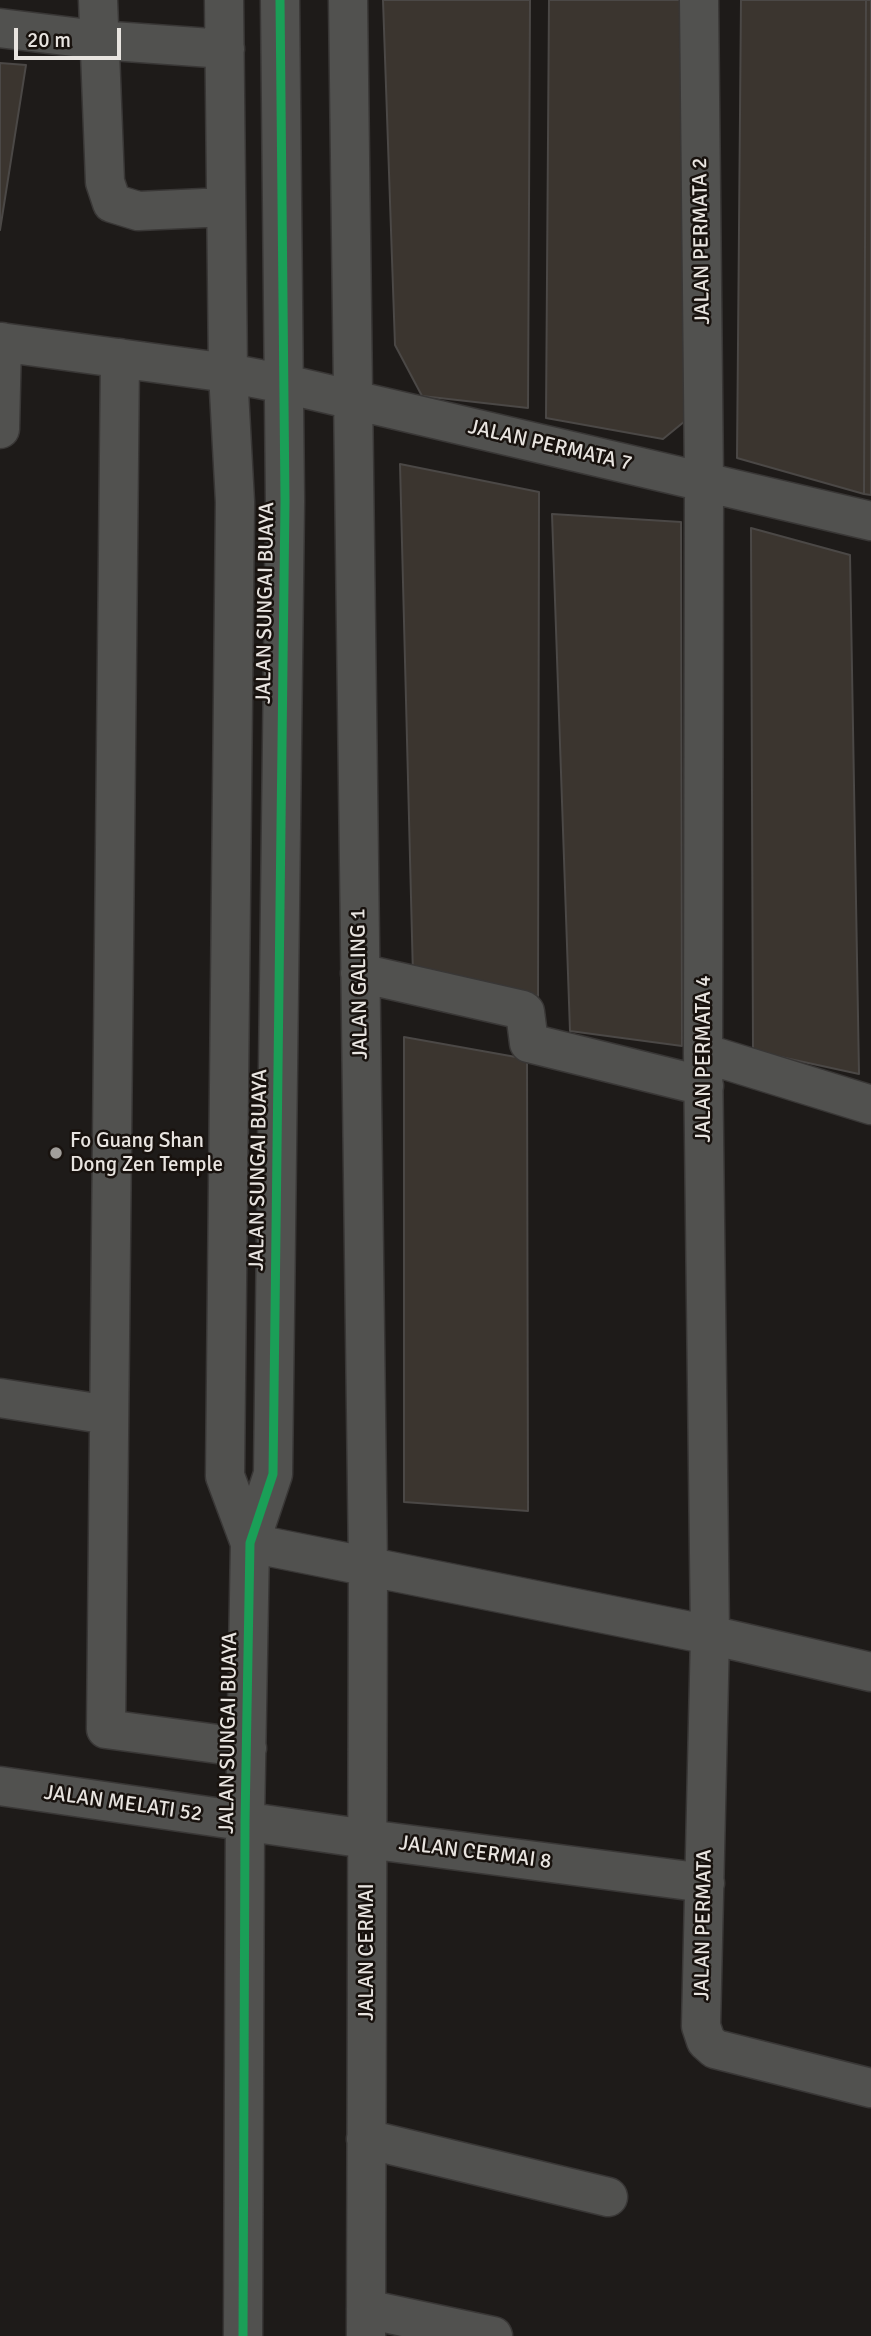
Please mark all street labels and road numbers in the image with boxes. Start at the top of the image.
street label: JALAN PERMATA 2 [688,157,716,325]
street label: JALAN PERMATA 7 [466,415,634,477]
street label: JALAN SUNGAI BUAYA [252,502,280,704]
street label: JALAN GALING 1 [346,908,374,1060]
street label: JALAN PERMATA 4 [691,975,717,1143]
street label: JALAN SUNGAI BUAYA [245,1069,273,1271]
street label: JALAN SUNGAI BUAYA [215,1632,243,1834]
street label: JALAN MELATI 52 [42,1780,204,1828]
street label: JALAN CERMAI 8 [397,1831,553,1875]
street label: JALAN PERMATA [690,1849,718,2001]
street label: JALAN CERMAI [354,1883,380,2021]

